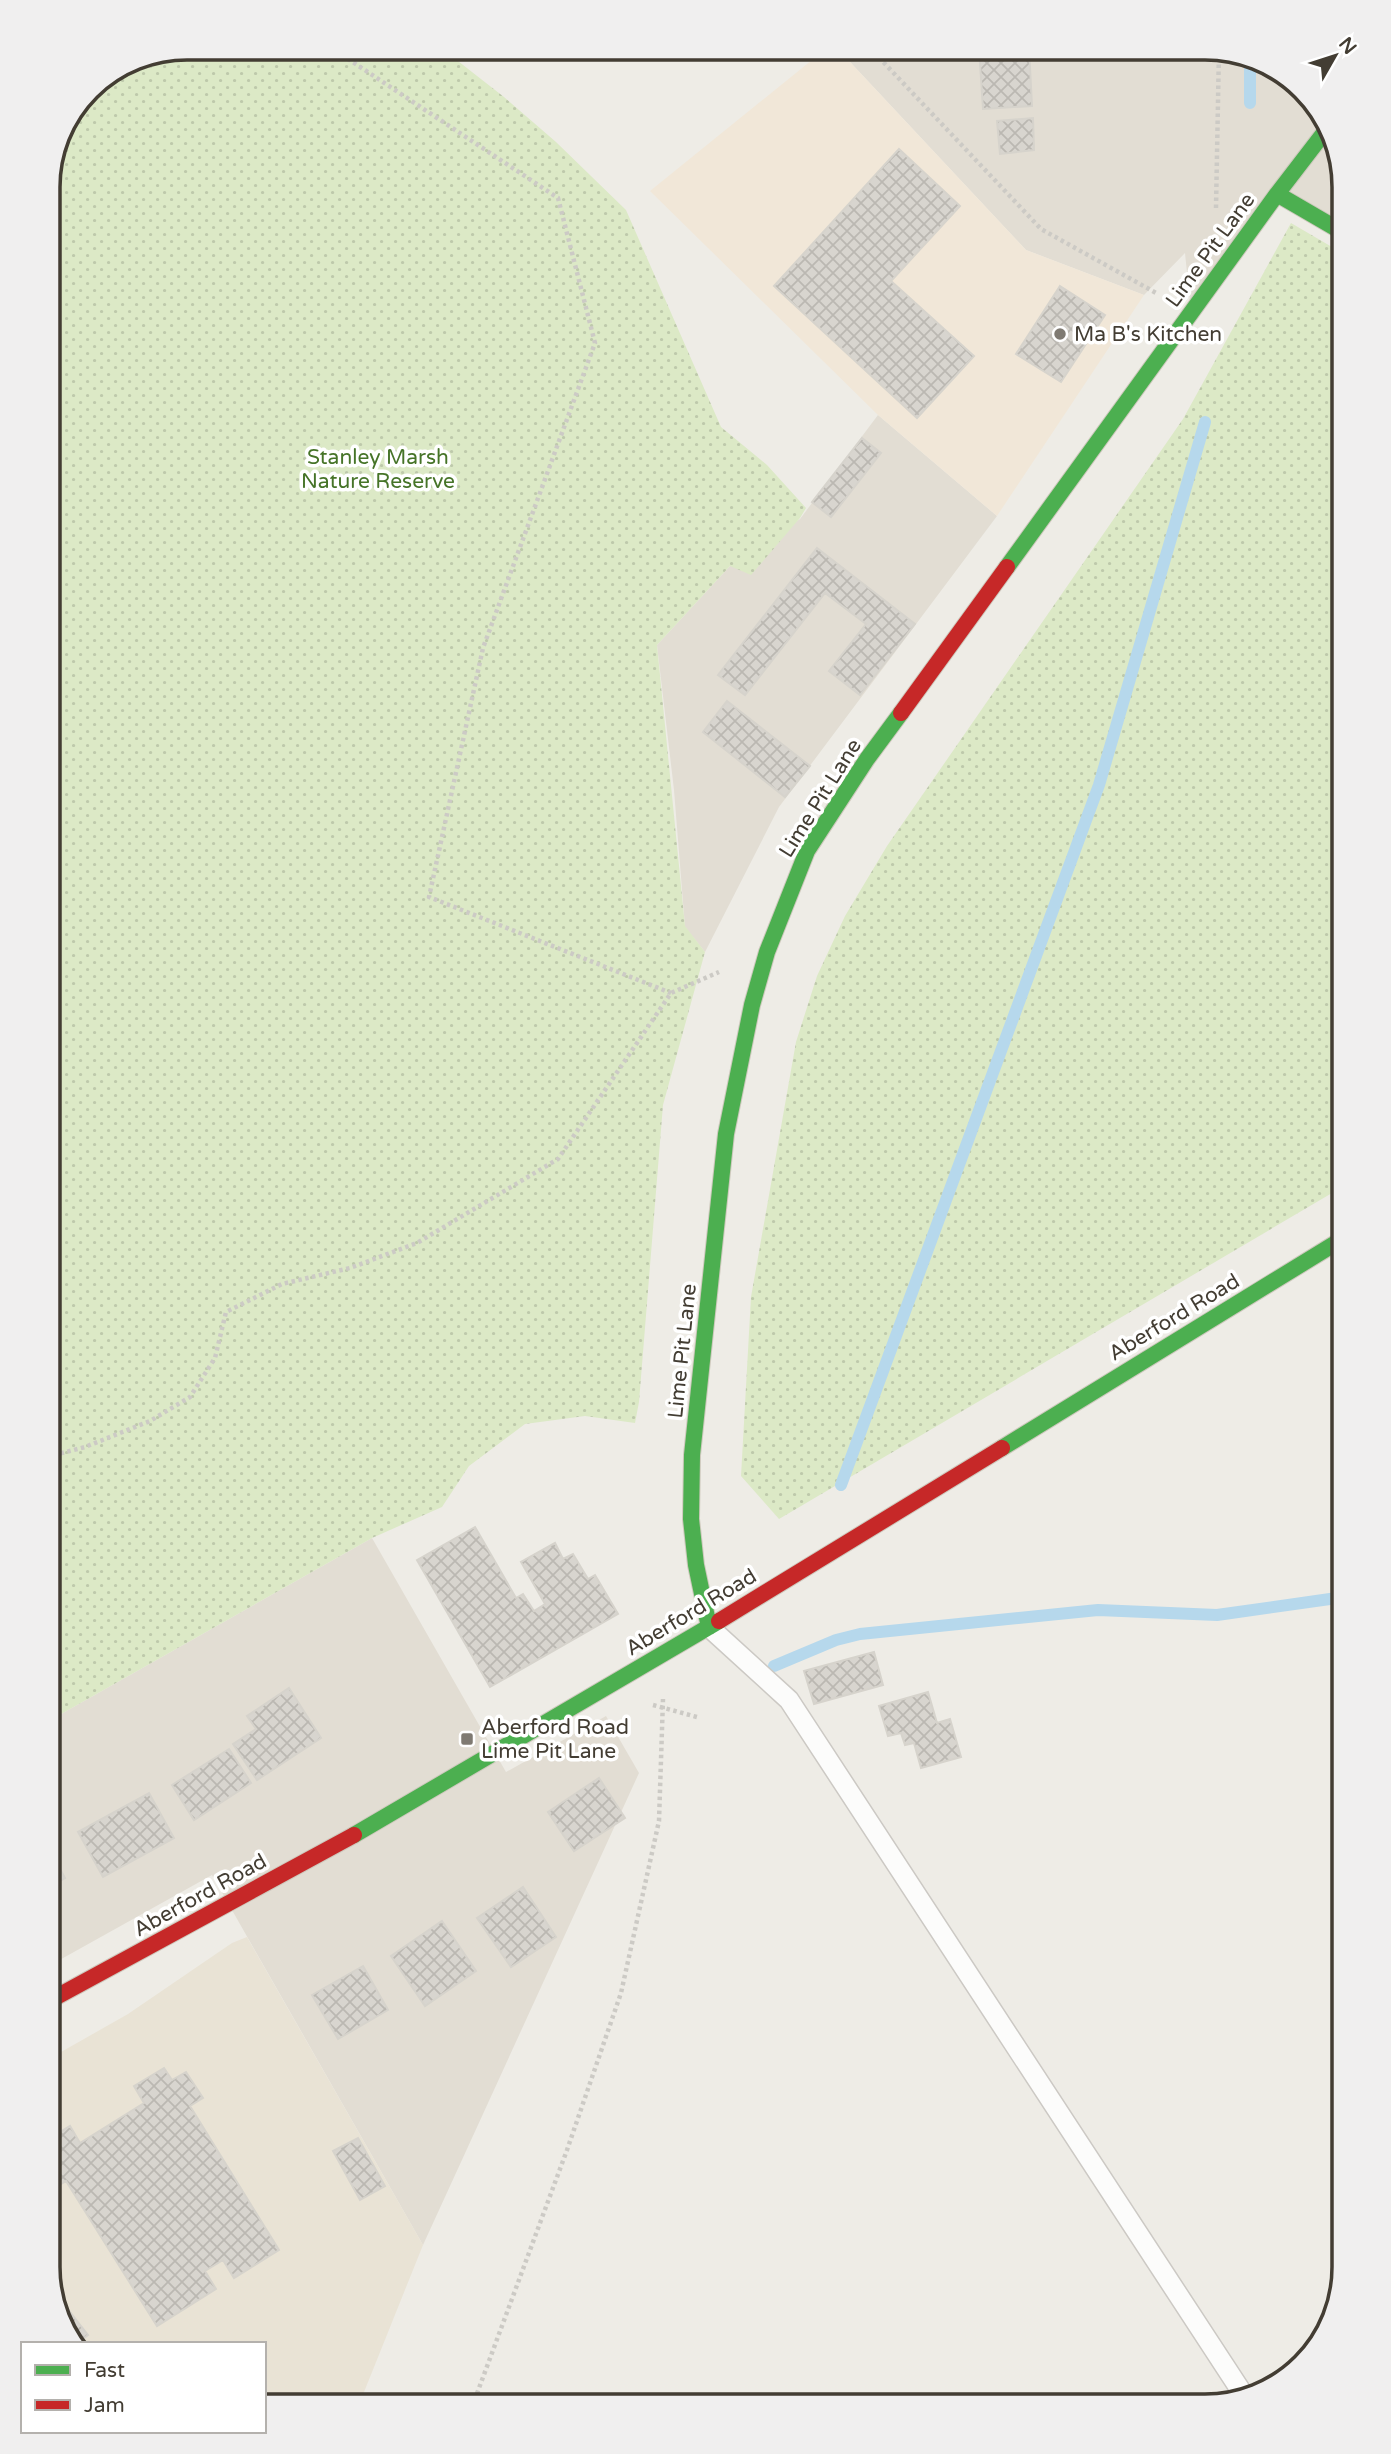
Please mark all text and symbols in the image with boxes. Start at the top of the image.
north arrow [1300,21,1370,91]
text: N [1334,33,1361,59]
street label: Lime Pit Lane [1161,188,1260,312]
place label: Ma B's Kitchen [1074,322,1222,347]
marker: Ma B's Kitchen [1052,326,1068,342]
park label: Stanley Marsh Nature Reserve [301,445,455,494]
street label: Lime Pit Lane [774,734,867,862]
street label: Aberford Road [1104,1269,1244,1366]
street label: Lime Pit Lane [663,1282,702,1420]
street label: Aberford Road [621,1564,761,1661]
place label: Aberford Road Lime Pit Lane [481,1715,629,1764]
marker: Aberford Road Lime Pit Lane [459,1731,475,1747]
street label: Aberford Road [129,1849,271,1942]
legend [21,2342,266,2433]
text: Fast [84,2358,125,2383]
text: Jam [84,2393,125,2418]

